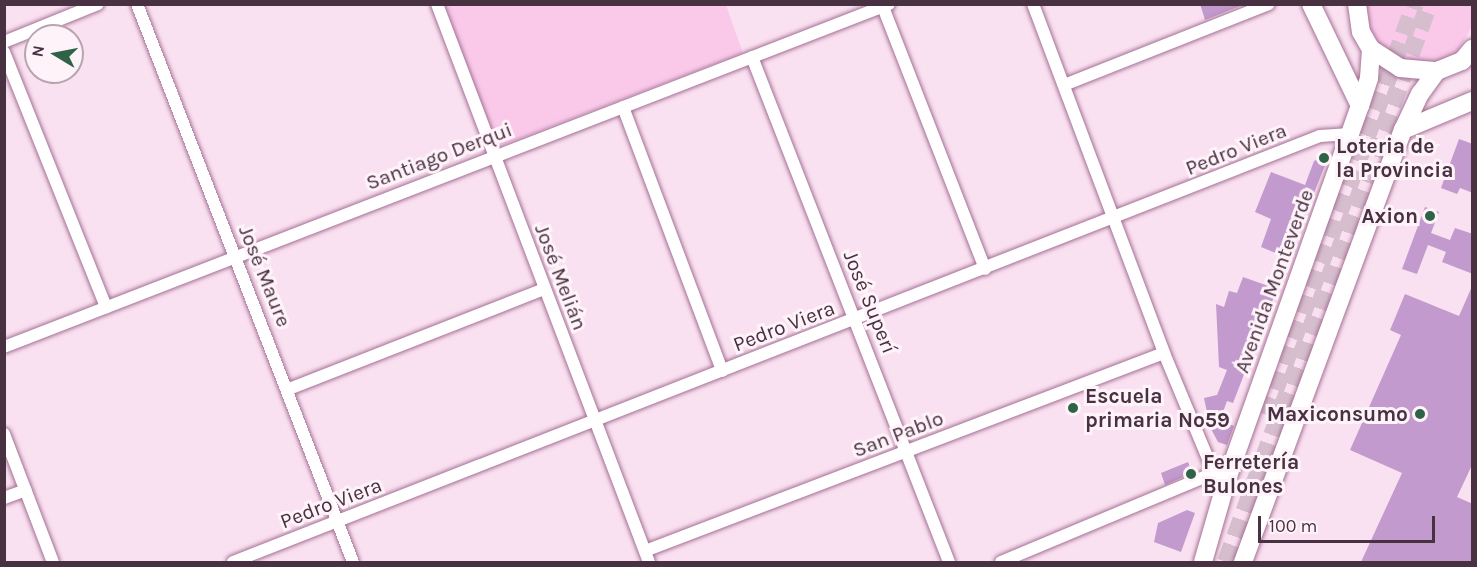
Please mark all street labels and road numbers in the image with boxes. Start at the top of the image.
street label: Santiago Derqui [362,117,516,195]
street label: Pedro Viera [1182,117,1290,181]
street label: Avenida Monteverde [1229,186,1319,376]
street label: José Melián [529,220,593,334]
street label: José Maure [233,222,297,330]
street label: José Superí [838,247,902,357]
street label: Pedro Viera [730,295,838,357]
street label: San Pablo [849,405,947,463]
street label: Pedro Viera [277,472,385,534]

